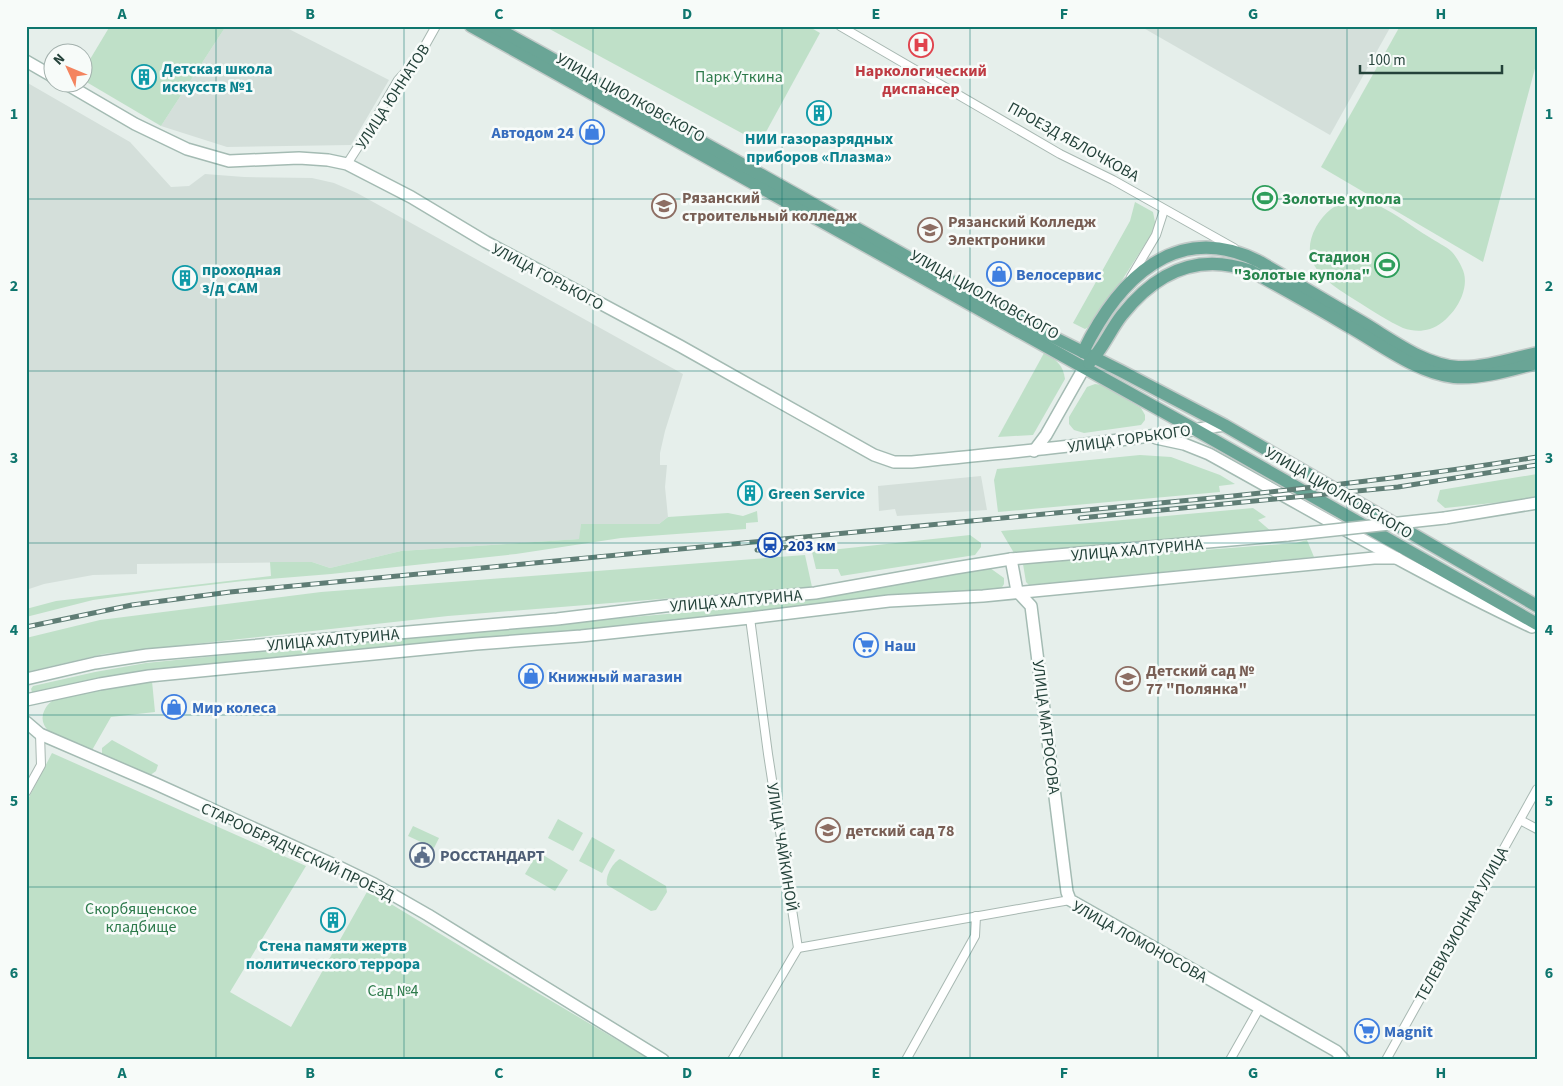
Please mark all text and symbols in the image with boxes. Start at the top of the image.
text: A [116,3,127,25]
text: B [305,3,315,25]
text: C [494,3,504,25]
text: D [682,3,692,25]
text: E [872,3,880,25]
text: F [1060,3,1068,25]
text: G [1248,3,1258,25]
text: H [1436,3,1446,25]
hospital icon: Наркологический диспансер [908,32,934,58]
street label: УЛИЦА ЮННАТОВ [351,40,435,153]
north arrow [42,42,92,92]
scale bar [1360,42,1503,74]
street label: УЛИЦА ЦИОЛКОВСКОГО [552,48,709,148]
text: N [49,49,70,70]
text: 100 m [1368,50,1406,71]
place label: Детская школа искусств №1 [162,58,273,98]
place label: Наркологический диспансер [855,60,987,100]
building icon: Детская школа искусств №1 [131,64,157,90]
park label: Парк Уткина [695,66,783,88]
street label: ПРОЕЗД ЯБЛОЧКОВА [1004,97,1143,187]
building icon: НИИ газоразрядных приборов «Плазма» [806,100,832,126]
text: 1 [10,103,18,125]
text: 1 [1545,103,1553,125]
shop icon: Автодом 24 [579,119,605,145]
place label: Автодом 24 [490,122,575,144]
place label: НИИ газоразрядных приборов «Плазма» [745,128,893,168]
sports icon: Золотые купола [1252,185,1278,211]
place label: Рязанский строительный колледж [682,187,858,227]
place label: Золотые купола [1282,188,1401,210]
school or university icon: Рязанский строительный колледж [651,193,677,219]
place label: Рязанский Колледж Электроники [948,211,1097,251]
school or university icon: Рязанский Колледж Электроники [917,217,943,243]
street label: УЛИЦА ГОРЬКОГО [488,238,607,316]
street label: УЛИЦА ЦИОЛКОВСКОГО [906,245,1063,345]
place label: Стадион "Золотые купола" [1234,246,1370,286]
sports icon: Стадион "Золотые купола" [1374,252,1400,278]
place label: проходная з/д САМ [202,259,281,299]
shop icon: Велосервис [986,261,1012,287]
place label: Велосервис [1016,264,1102,286]
building icon: проходная з/д САМ [172,265,198,291]
text: 2 [10,275,18,297]
text: 2 [1545,275,1553,297]
street label: УЛИЦА ГОРЬКОГО [1066,419,1192,459]
street label: УЛИЦА ЦИОЛКОВСКОГО [1261,442,1416,544]
text: 3 [10,447,18,469]
text: 3 [1545,447,1553,469]
building icon: Green Service [737,480,763,506]
place label: Green Service [768,483,865,505]
station icon: 203 км [757,532,783,558]
street label: УЛИЦА ХАЛТУРИНА [1070,533,1204,567]
place label: 203 км [788,535,836,557]
street label: УЛИЦА ХАЛТУРИНА [669,584,803,618]
text: 4 [10,619,19,641]
text: 4 [1545,619,1554,641]
street label: УЛИЦА ХАЛТУРИНА [266,623,400,657]
supermarket icon: Наш [853,632,879,658]
place label: Наш [884,635,916,657]
street label: УЛИЦА МАТРОСОВА [1027,659,1065,796]
place label: Детский сад № 77 "Полянка" [1146,660,1255,700]
shop icon: Книжный магазин [518,663,544,689]
place label: Книжный магазин [548,666,682,688]
school or university icon: Детский сад № 77 "Полянка" [1115,666,1141,692]
shop icon: Мир колеса [161,694,187,720]
place label: Мир колеса [192,697,276,719]
street label: УЛИЦА ЧАЙКИНОЙ [761,781,803,913]
text: 5 [10,790,18,812]
text: 5 [1545,790,1553,812]
street label: СТАРООБРЯДЧЕСКИЙ ПРОЕЗД [197,797,398,906]
school or university icon: детский сад 78 [815,817,841,843]
place label: детский сад 78 [846,820,954,842]
public building icon: РОССТАНДАРТ [409,842,435,868]
street label: ТЕЛЕВИЗИОННАЯ УЛИЦА [1410,843,1514,1006]
place label: РОССТАНДАРТ [440,845,545,867]
street label: УЛИЦА ЛОМОНОСОВА [1068,896,1211,988]
park label: Скорбященское кладбище [85,898,197,938]
building icon: Стена памяти жертв политического террора [320,907,346,933]
place label: Стена памяти жертв политического террора [246,935,420,975]
text: 6 [10,962,18,984]
text: 6 [1545,962,1553,984]
park label: Сад №4 [367,980,419,1002]
supermarket icon: Magnit [1354,1018,1380,1044]
place label: Magnit [1384,1021,1433,1043]
text: A [116,1062,127,1084]
text: B [305,1062,315,1084]
text: C [494,1062,504,1084]
text: D [682,1062,692,1084]
text: E [872,1062,880,1084]
text: F [1060,1062,1068,1084]
text: G [1248,1062,1258,1084]
text: H [1436,1062,1446,1084]

